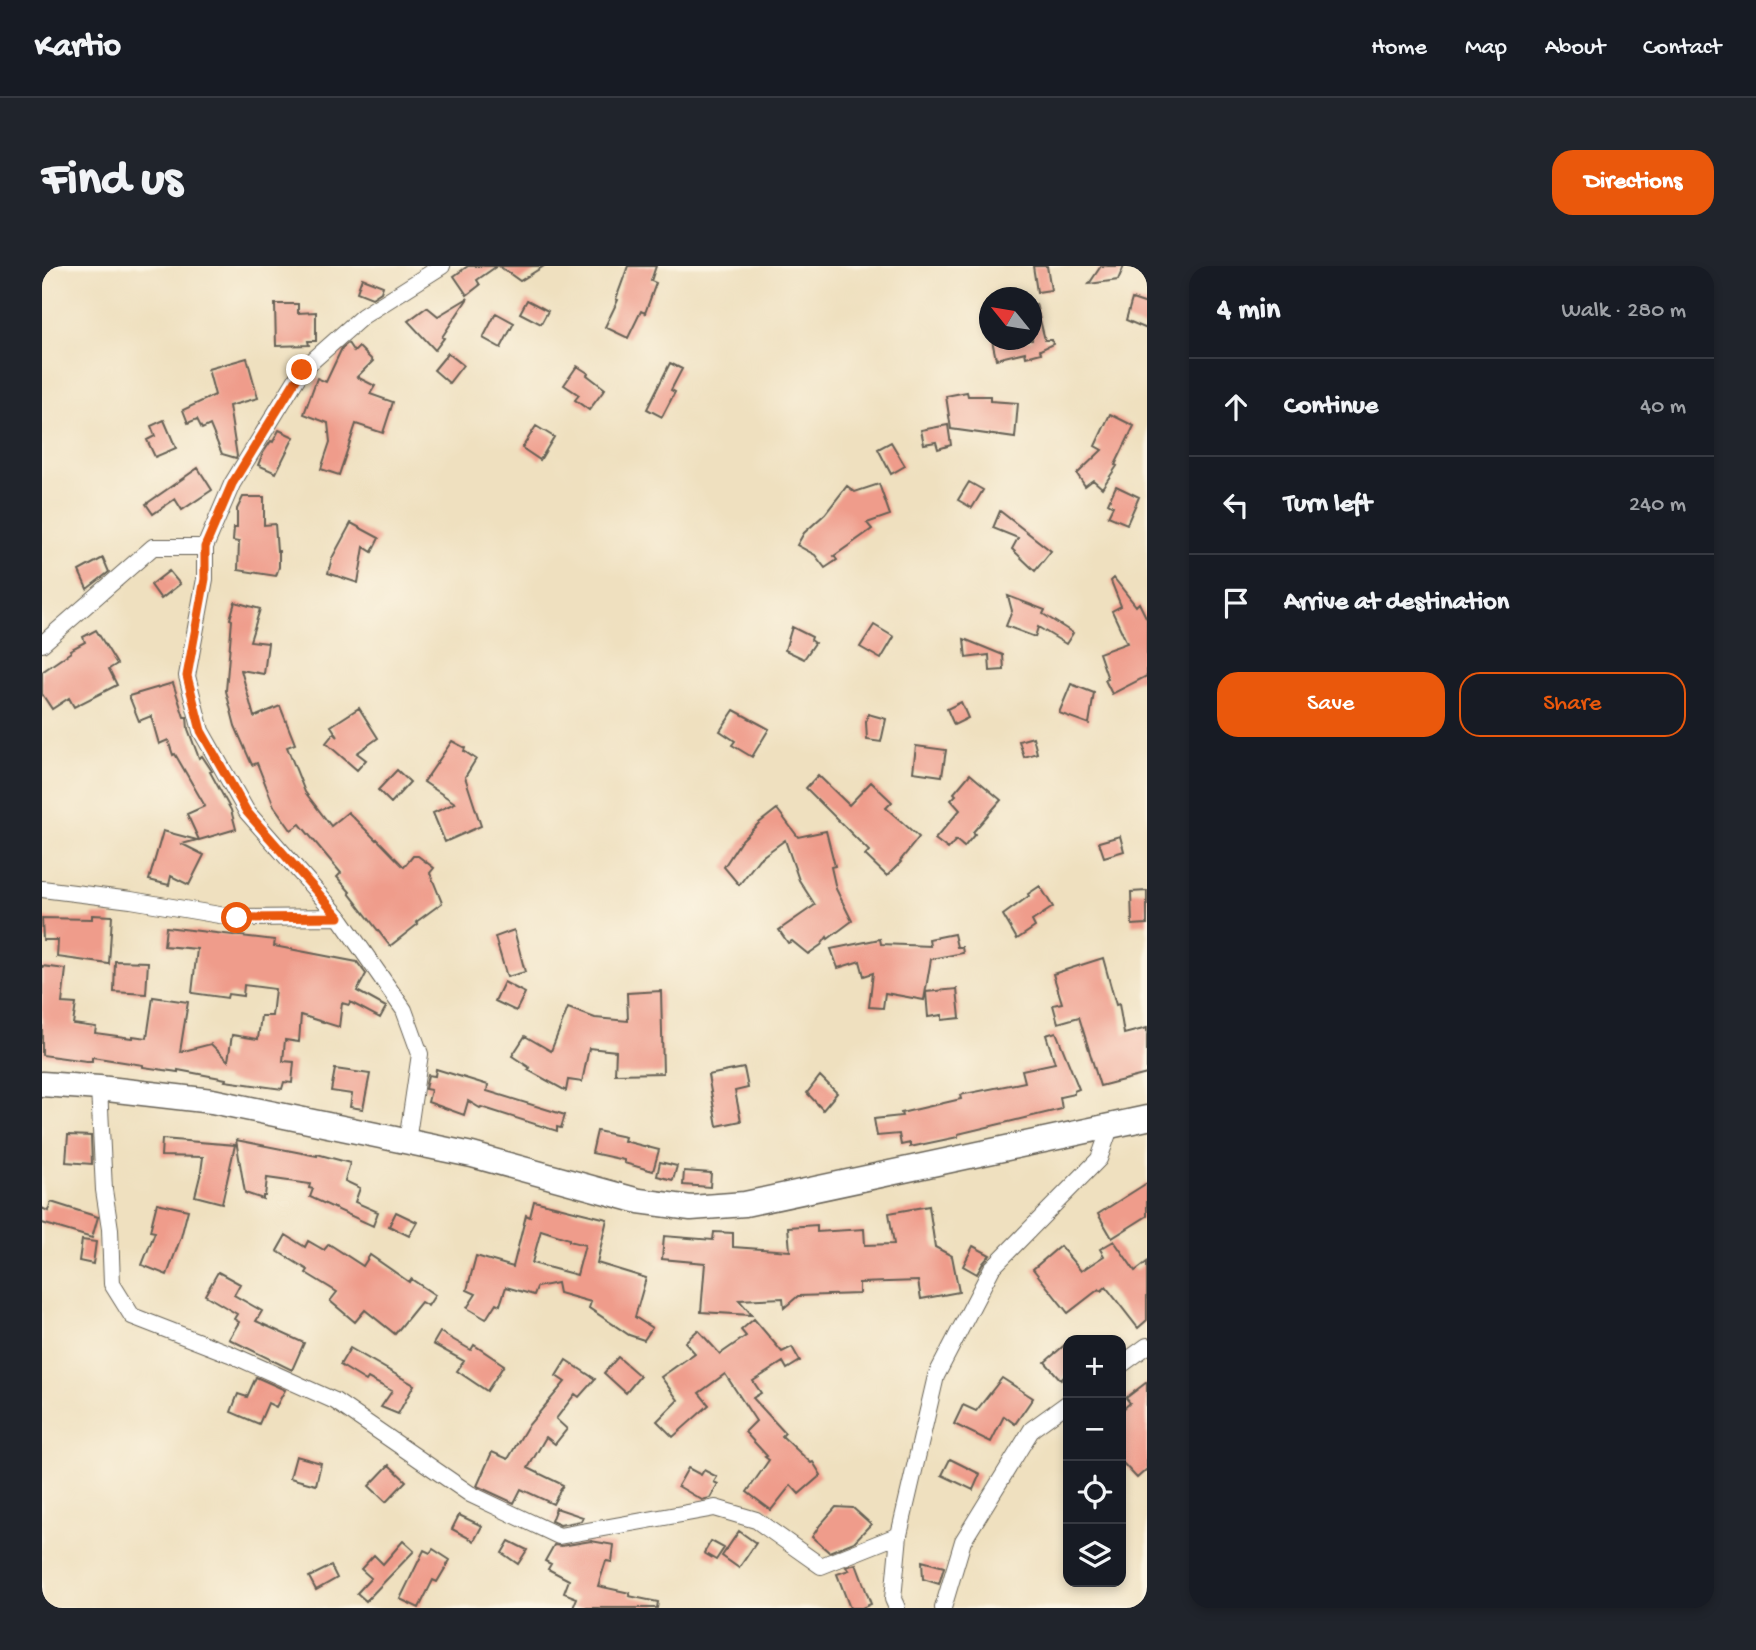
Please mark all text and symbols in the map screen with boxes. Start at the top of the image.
text: Kartio [35,29,121,67]
text: Home [1371,34,1427,63]
text: Map [1465,34,1507,63]
text: About [1545,34,1605,63]
text: Contact [1643,34,1721,63]
button: Directions [1552,150,1714,215]
text: Find us [42,153,182,211]
north arrow [979,287,1042,350]
text: 4 min [1217,294,1280,329]
text: Walk · 280 m [1562,298,1686,325]
route end [286,354,317,385]
icon: ahead [1217,388,1255,426]
text: Continue [1284,392,1378,423]
text: 40 m [1640,394,1686,421]
icon: left [1217,486,1255,524]
text: Turn left [1284,490,1372,521]
text: 240 m [1629,492,1686,519]
icon: arrive [1217,584,1255,622]
text: Arrive at destination [1284,588,1509,619]
button: Save [1217,672,1445,737]
button: Share [1459,672,1686,737]
route start [221,902,252,933]
map controls [1063,1335,1126,1587]
button: + [1063,1335,1126,1398]
button: − [1063,1398,1126,1461]
button: locate [1063,1461,1126,1524]
button: layers [1063,1524,1126,1587]

